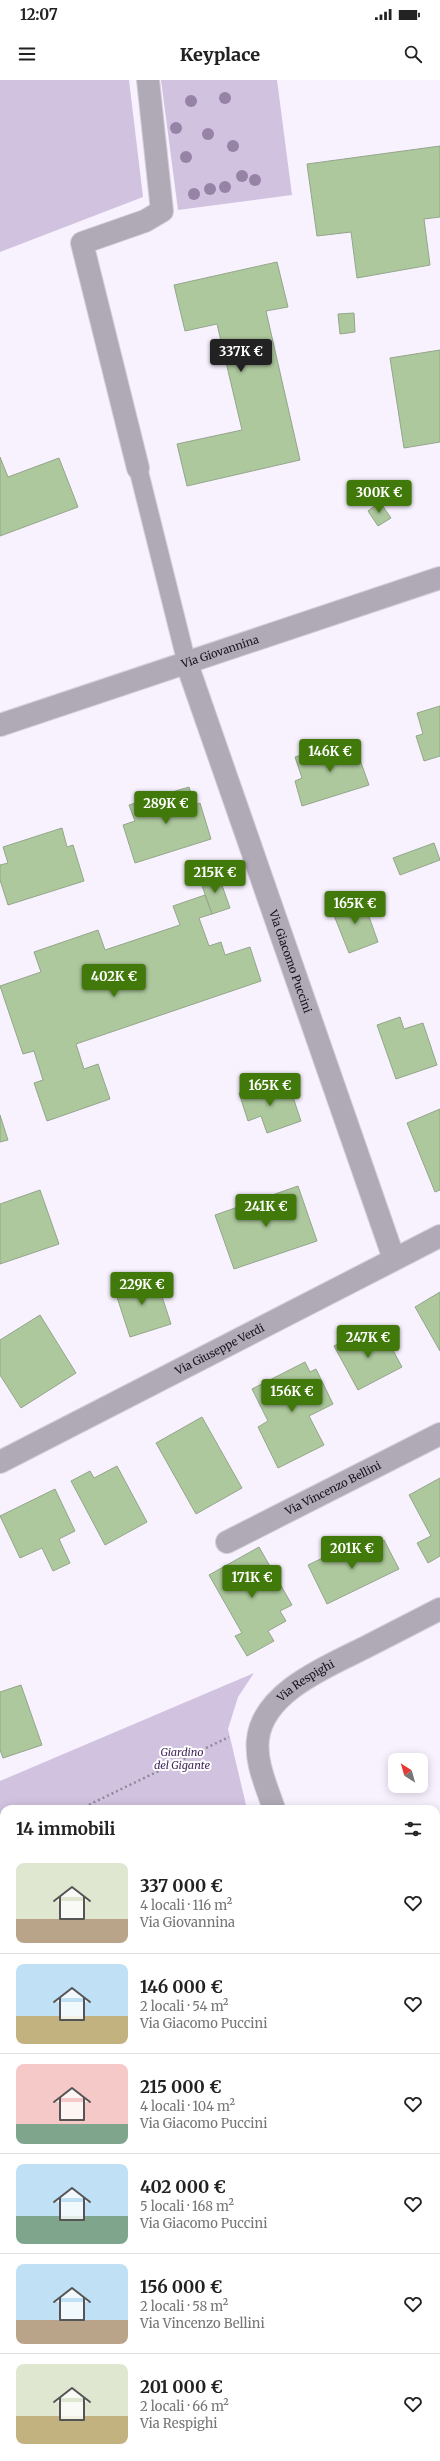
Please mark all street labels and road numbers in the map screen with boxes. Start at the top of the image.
street label: Via Giovannina [179,632,261,671]
street label: Via Giacomo Puccini [266,907,315,1015]
street label: Via Giuseppe Verdi [172,1320,267,1378]
street label: Via Vincenzo Bellini [282,1458,384,1519]
street label: Via Respighi [273,1657,337,1705]

